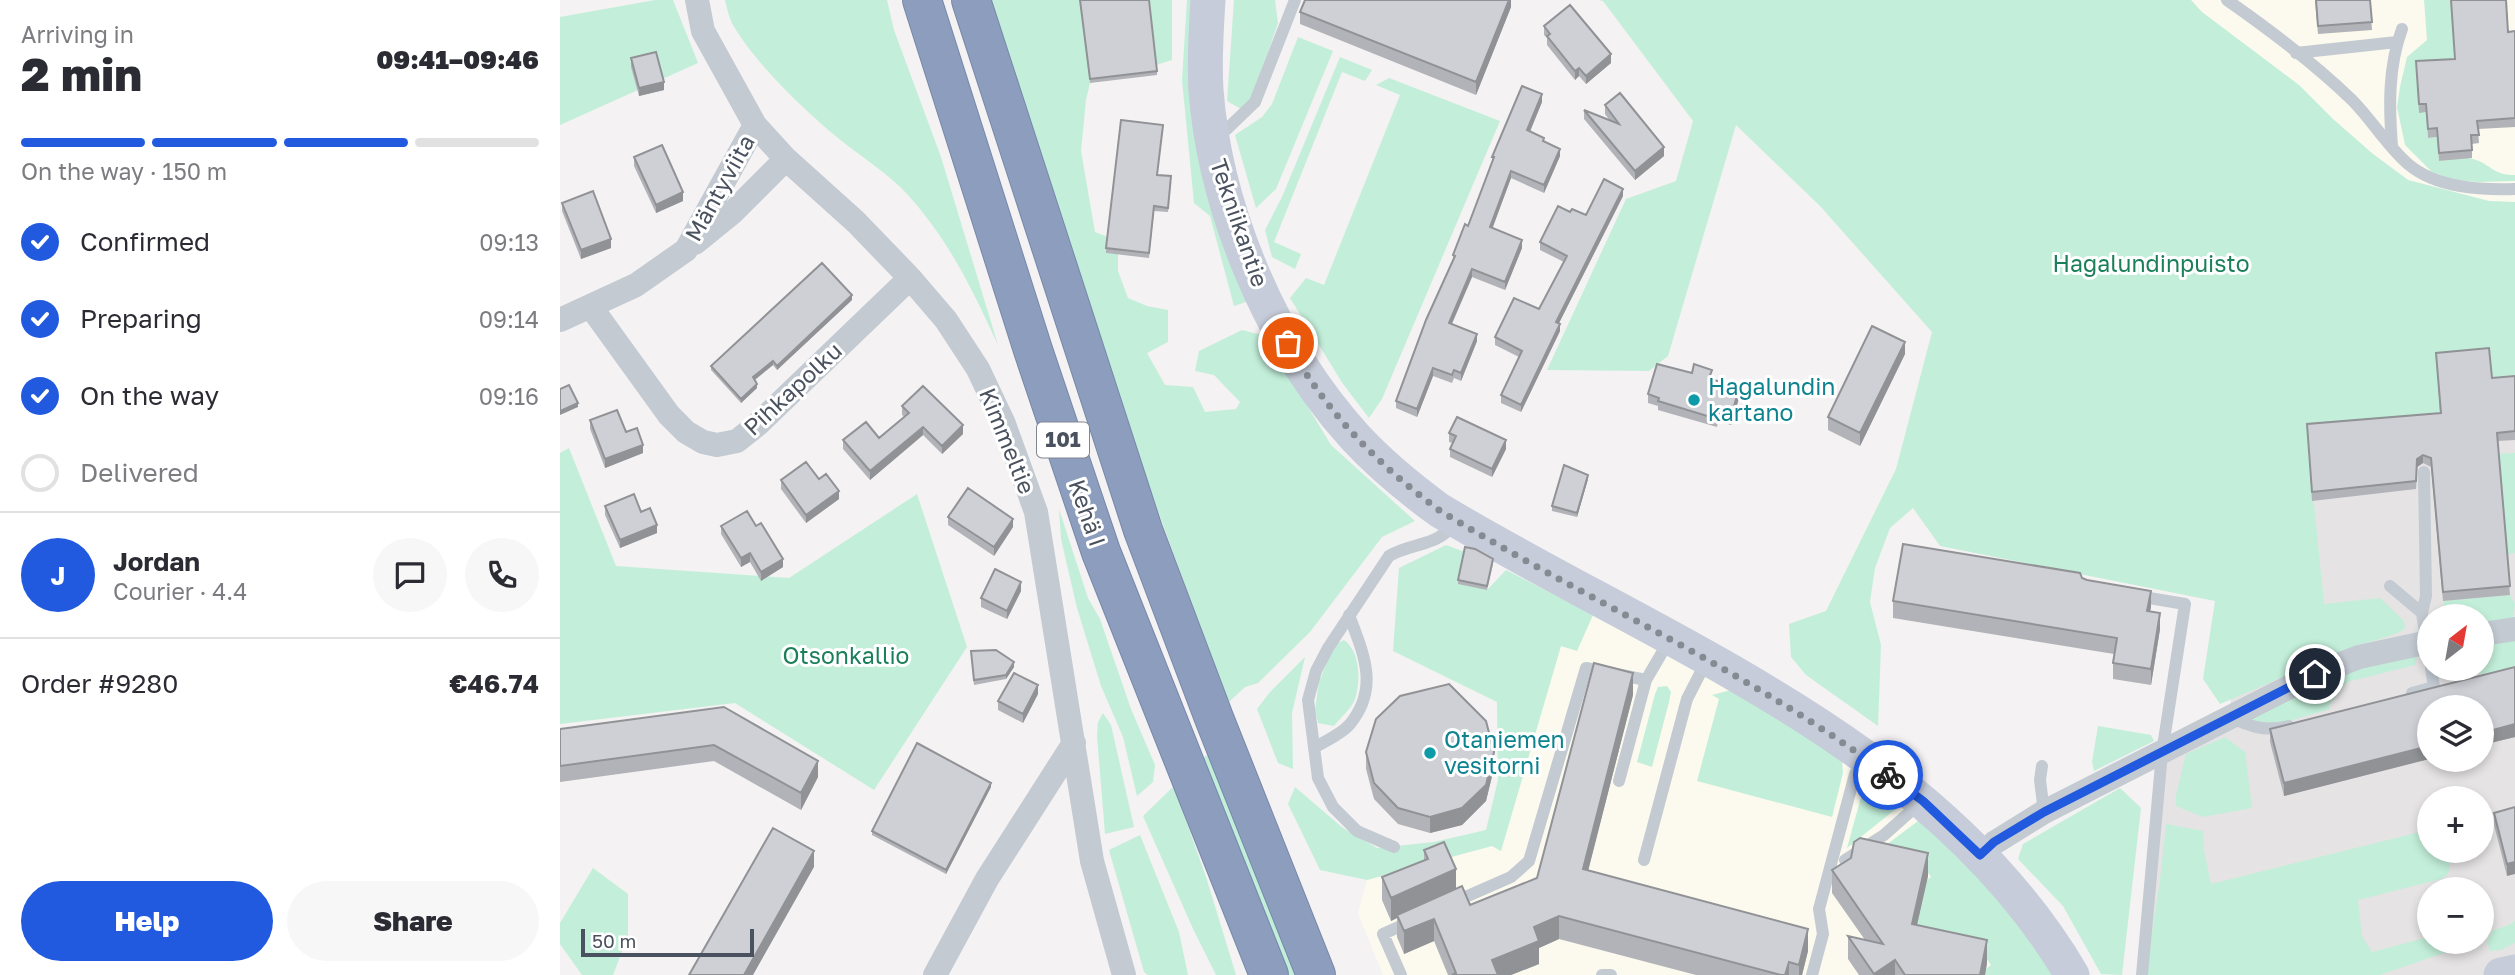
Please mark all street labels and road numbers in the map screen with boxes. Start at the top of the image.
street label: Mäntyviita [678,129,760,246]
street label: Tekniikantie [1205,155,1275,290]
street label: Pihkapolku [738,336,847,441]
street label: Kimmeltie [974,384,1042,498]
road number: 101 [1037,422,1089,458]
street label: Kehä I [1063,476,1112,550]

